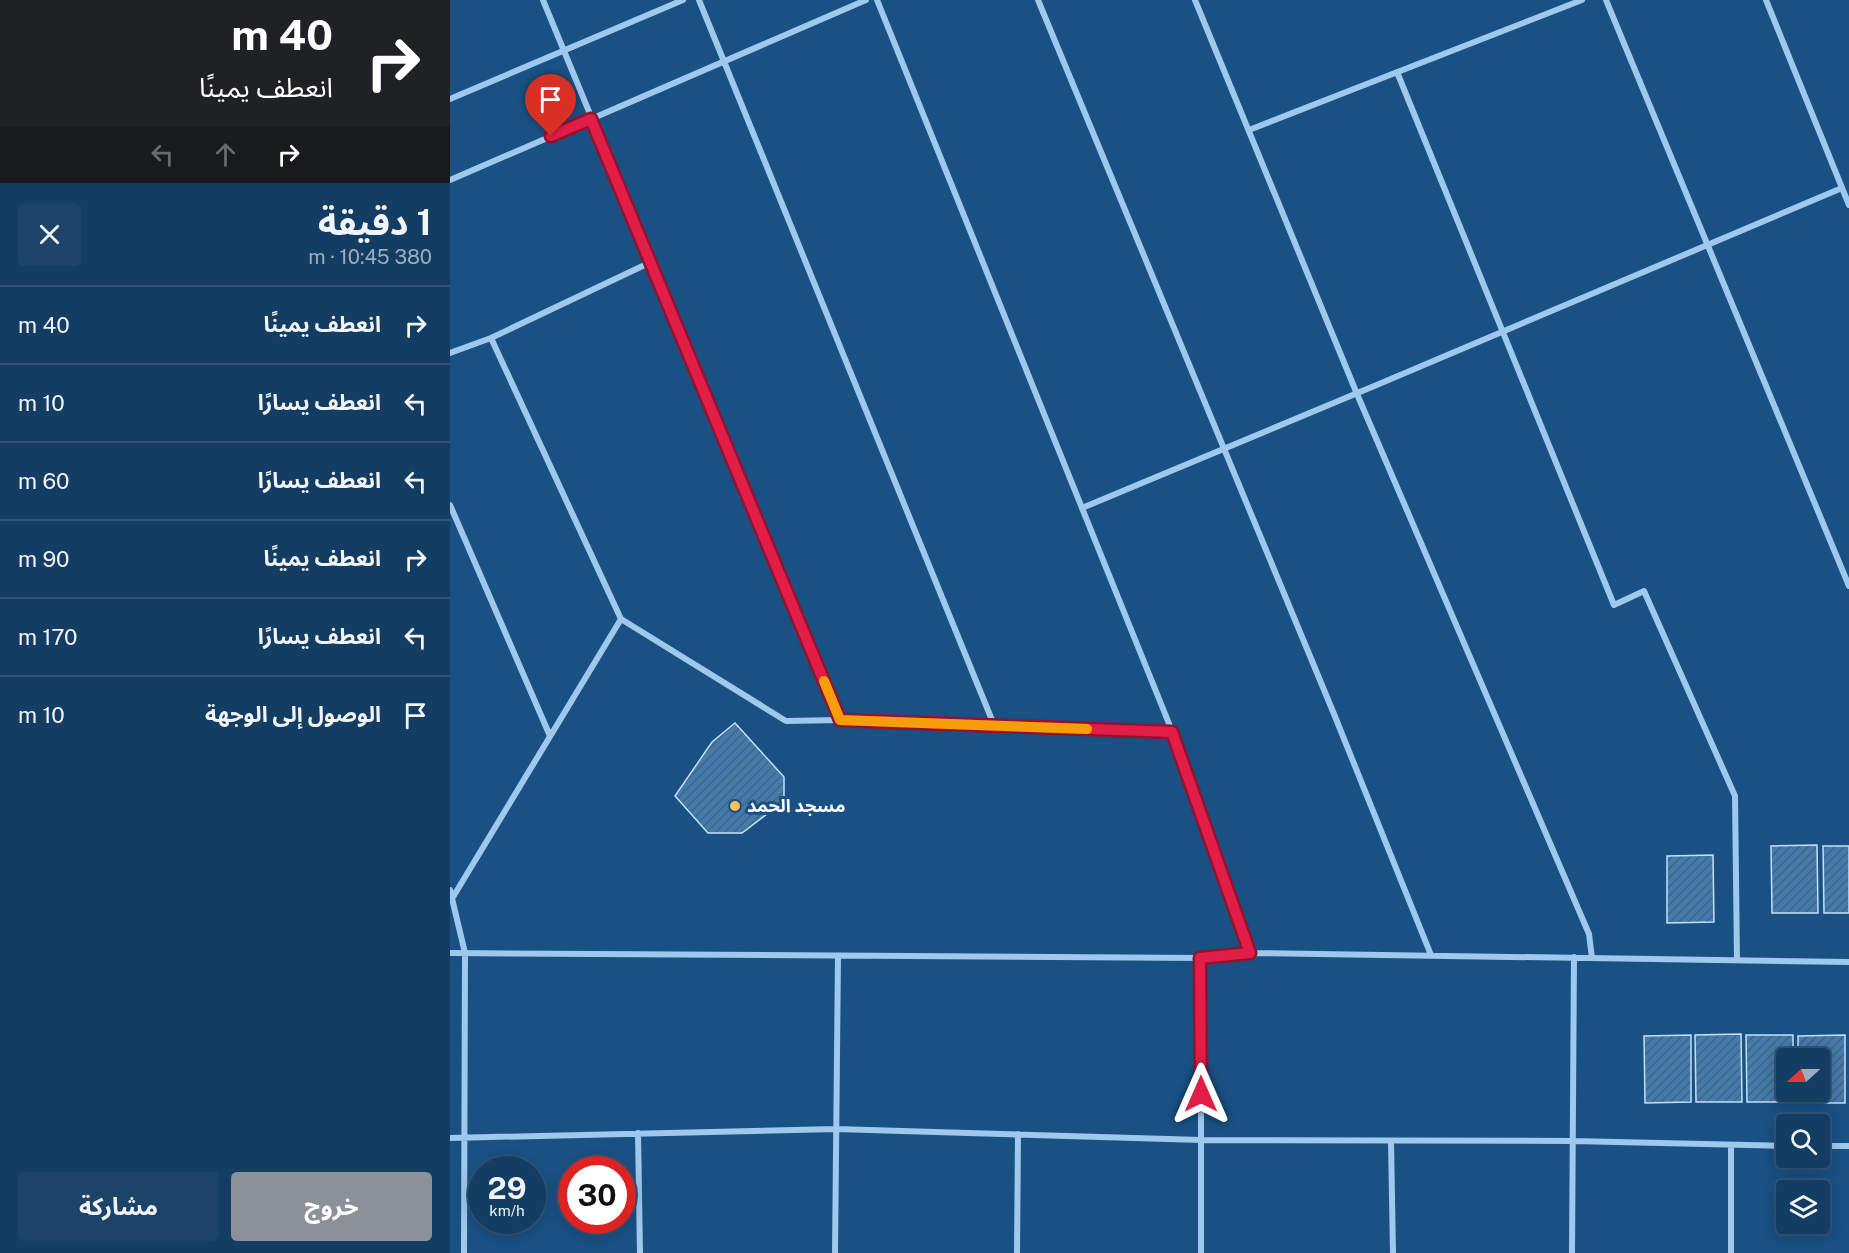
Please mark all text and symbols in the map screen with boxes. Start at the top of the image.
text: 40 m [231,10,333,59]
icon: right [354,24,432,102]
text: انعطف يمينًا [199,71,333,103]
pin [525,74,576,136]
icon: arrive [534,83,567,116]
icon: left [146,138,179,171]
icon: ahead [209,138,242,171]
icon: right [272,138,305,171]
text: 1 دقيقة [318,201,432,243]
button: close [18,203,81,266]
text: 380 m · 10:45 [308,245,432,269]
icon: right [399,309,432,342]
text: انعطف يمينًا [264,311,381,337]
text: 40 m [18,312,70,338]
icon: left [399,387,432,420]
text: انعطف يسارًا [258,389,381,415]
text: 10 m [18,390,65,416]
icon: left [399,465,432,498]
text: انعطف يسارًا [258,467,381,493]
text: 60 m [18,468,69,494]
icon: right [399,543,432,576]
text: انعطف يمينًا [264,545,381,571]
text: 90 m [18,546,69,572]
icon: left [399,621,432,654]
text: انعطف يسارًا [258,623,381,649]
text: 170 m [18,624,78,650]
icon: arrive [399,699,432,732]
text: الوصول إلى الوجهة [205,701,381,727]
text: 10 m [18,702,65,728]
place label: مسجد الحمد [747,795,845,816]
marker: مسجد الحمد [728,799,742,813]
north arrow [1776,1048,1830,1102]
map controls [1776,1048,1830,1234]
position arrow [1169,1062,1233,1126]
button: search [1776,1114,1830,1168]
speed limit sign: 30 [558,1156,636,1234]
text: 29 [488,1170,526,1206]
button: مشاركة [18,1172,219,1241]
button: خروج [231,1172,432,1241]
button: layers [1776,1180,1830,1234]
text: km/h [489,1202,525,1219]

